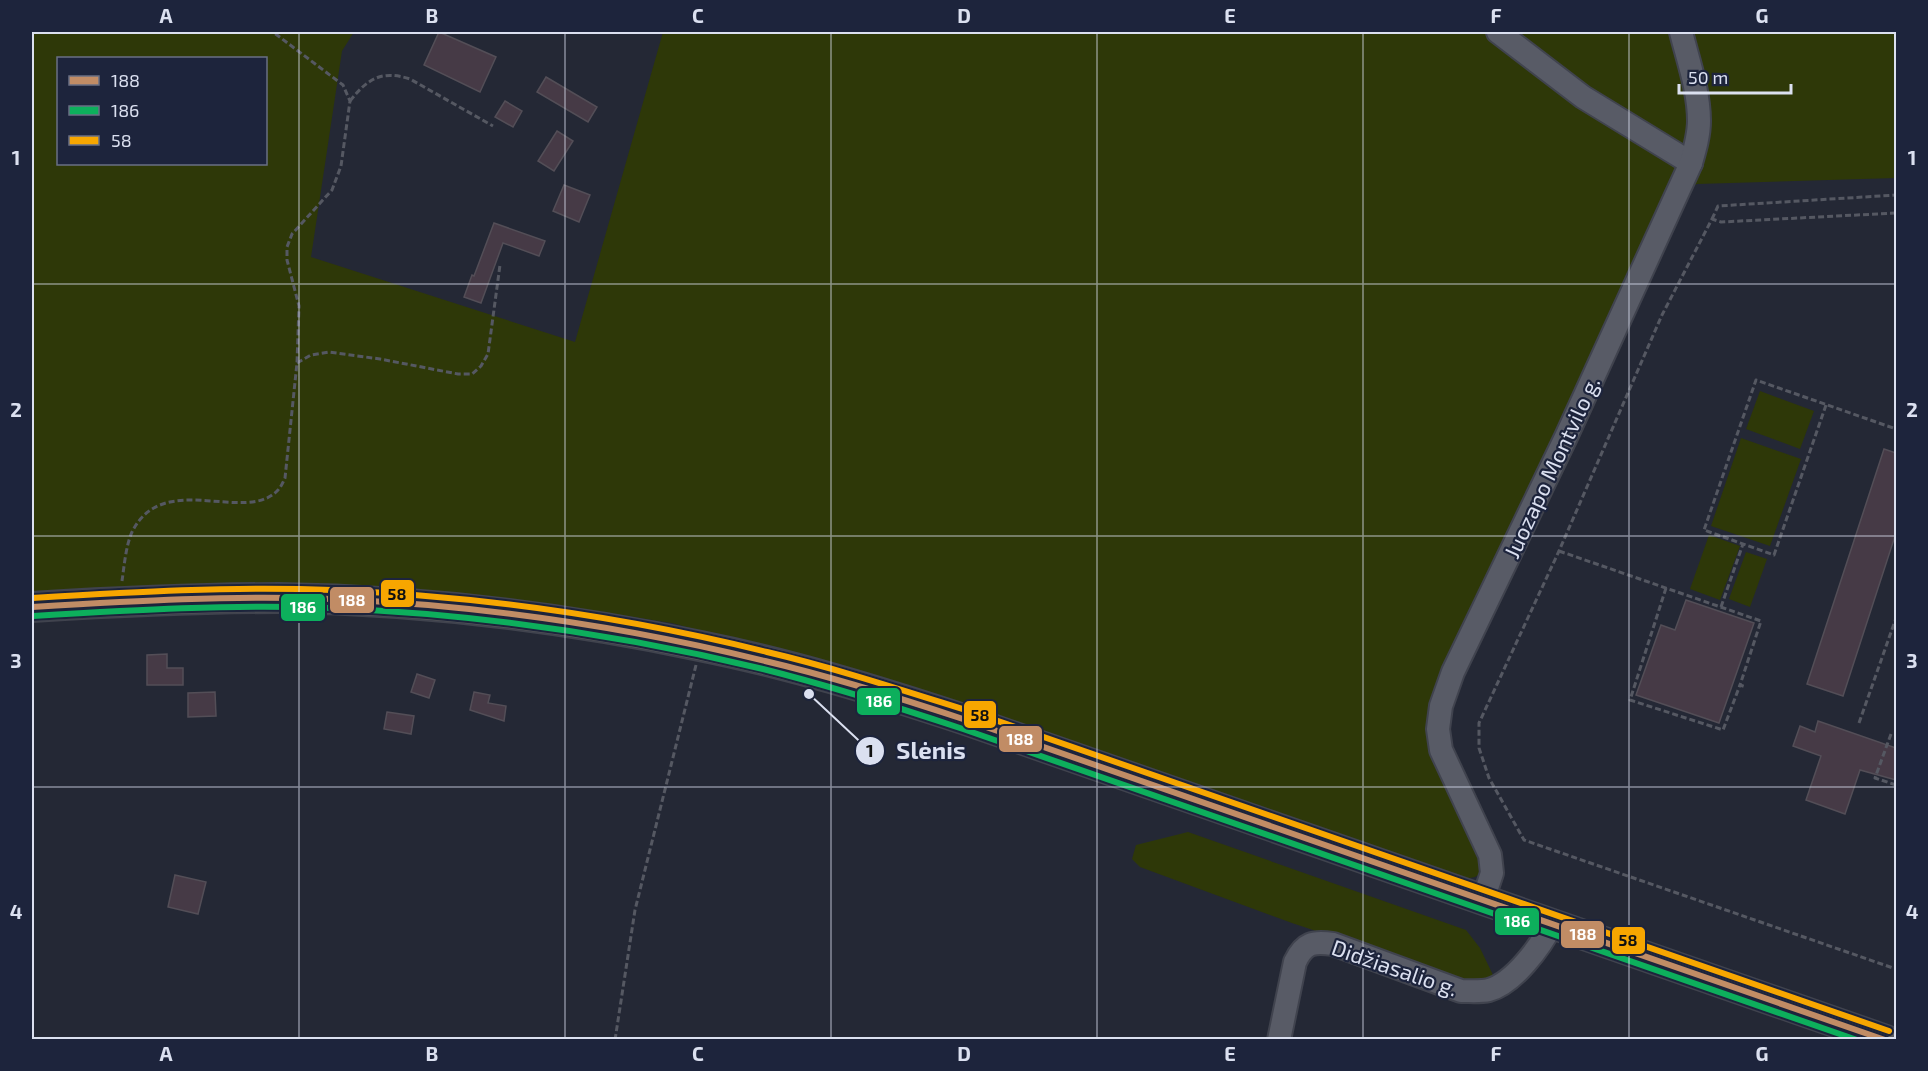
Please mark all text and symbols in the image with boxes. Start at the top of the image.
text: A [159,3,173,27]
text: B [426,3,438,27]
text: C [692,3,704,27]
text: D [957,3,971,27]
text: E [1224,3,1236,27]
text: F [1490,3,1502,27]
text: G [1756,3,1768,27]
legend [57,57,267,165]
scale bar [1679,57,1792,95]
text: 50 m [1688,66,1728,88]
text: 188 [111,69,140,91]
text: 186 [111,99,139,121]
text: 58 [111,129,132,151]
text: 1 [12,145,20,169]
text: 1 [1908,145,1916,169]
street label: Juozapo Montvilo g. [1498,372,1604,562]
text: 2 [10,397,22,421]
text: 2 [1906,397,1918,421]
line badge: 58 [380,579,415,608]
text: 58 [388,584,406,603]
line badge: 188 [329,586,375,614]
text: 188 [339,590,365,609]
line badge: 186 [280,593,326,622]
text: 186 [290,597,316,616]
text: 3 [10,648,22,672]
text: 3 [1906,648,1918,672]
line badge: 186 [856,687,901,716]
text: 186 [866,691,892,710]
line badge: 58 [963,700,997,729]
text: 58 [971,705,989,724]
line badge: 188 [998,725,1043,753]
text: 188 [1007,729,1033,748]
callout: Slėnis [855,730,978,772]
text: Slėnis [896,735,966,764]
text: 1 [866,739,874,761]
text: 4 [10,899,23,923]
text: 4 [1906,899,1919,923]
line badge: 186 [1494,907,1540,936]
text: 186 [1504,911,1530,930]
line badge: 188 [1560,920,1605,949]
text: 188 [1570,924,1596,943]
line badge: 58 [1611,926,1646,955]
text: 58 [1619,930,1637,949]
street label: Didžiasalio g. [1329,933,1461,1001]
text: A [159,1041,173,1065]
text: B [426,1041,438,1065]
text: C [692,1041,704,1065]
text: D [957,1041,971,1065]
text: E [1224,1041,1236,1065]
text: F [1490,1041,1502,1065]
text: G [1756,1041,1768,1065]

